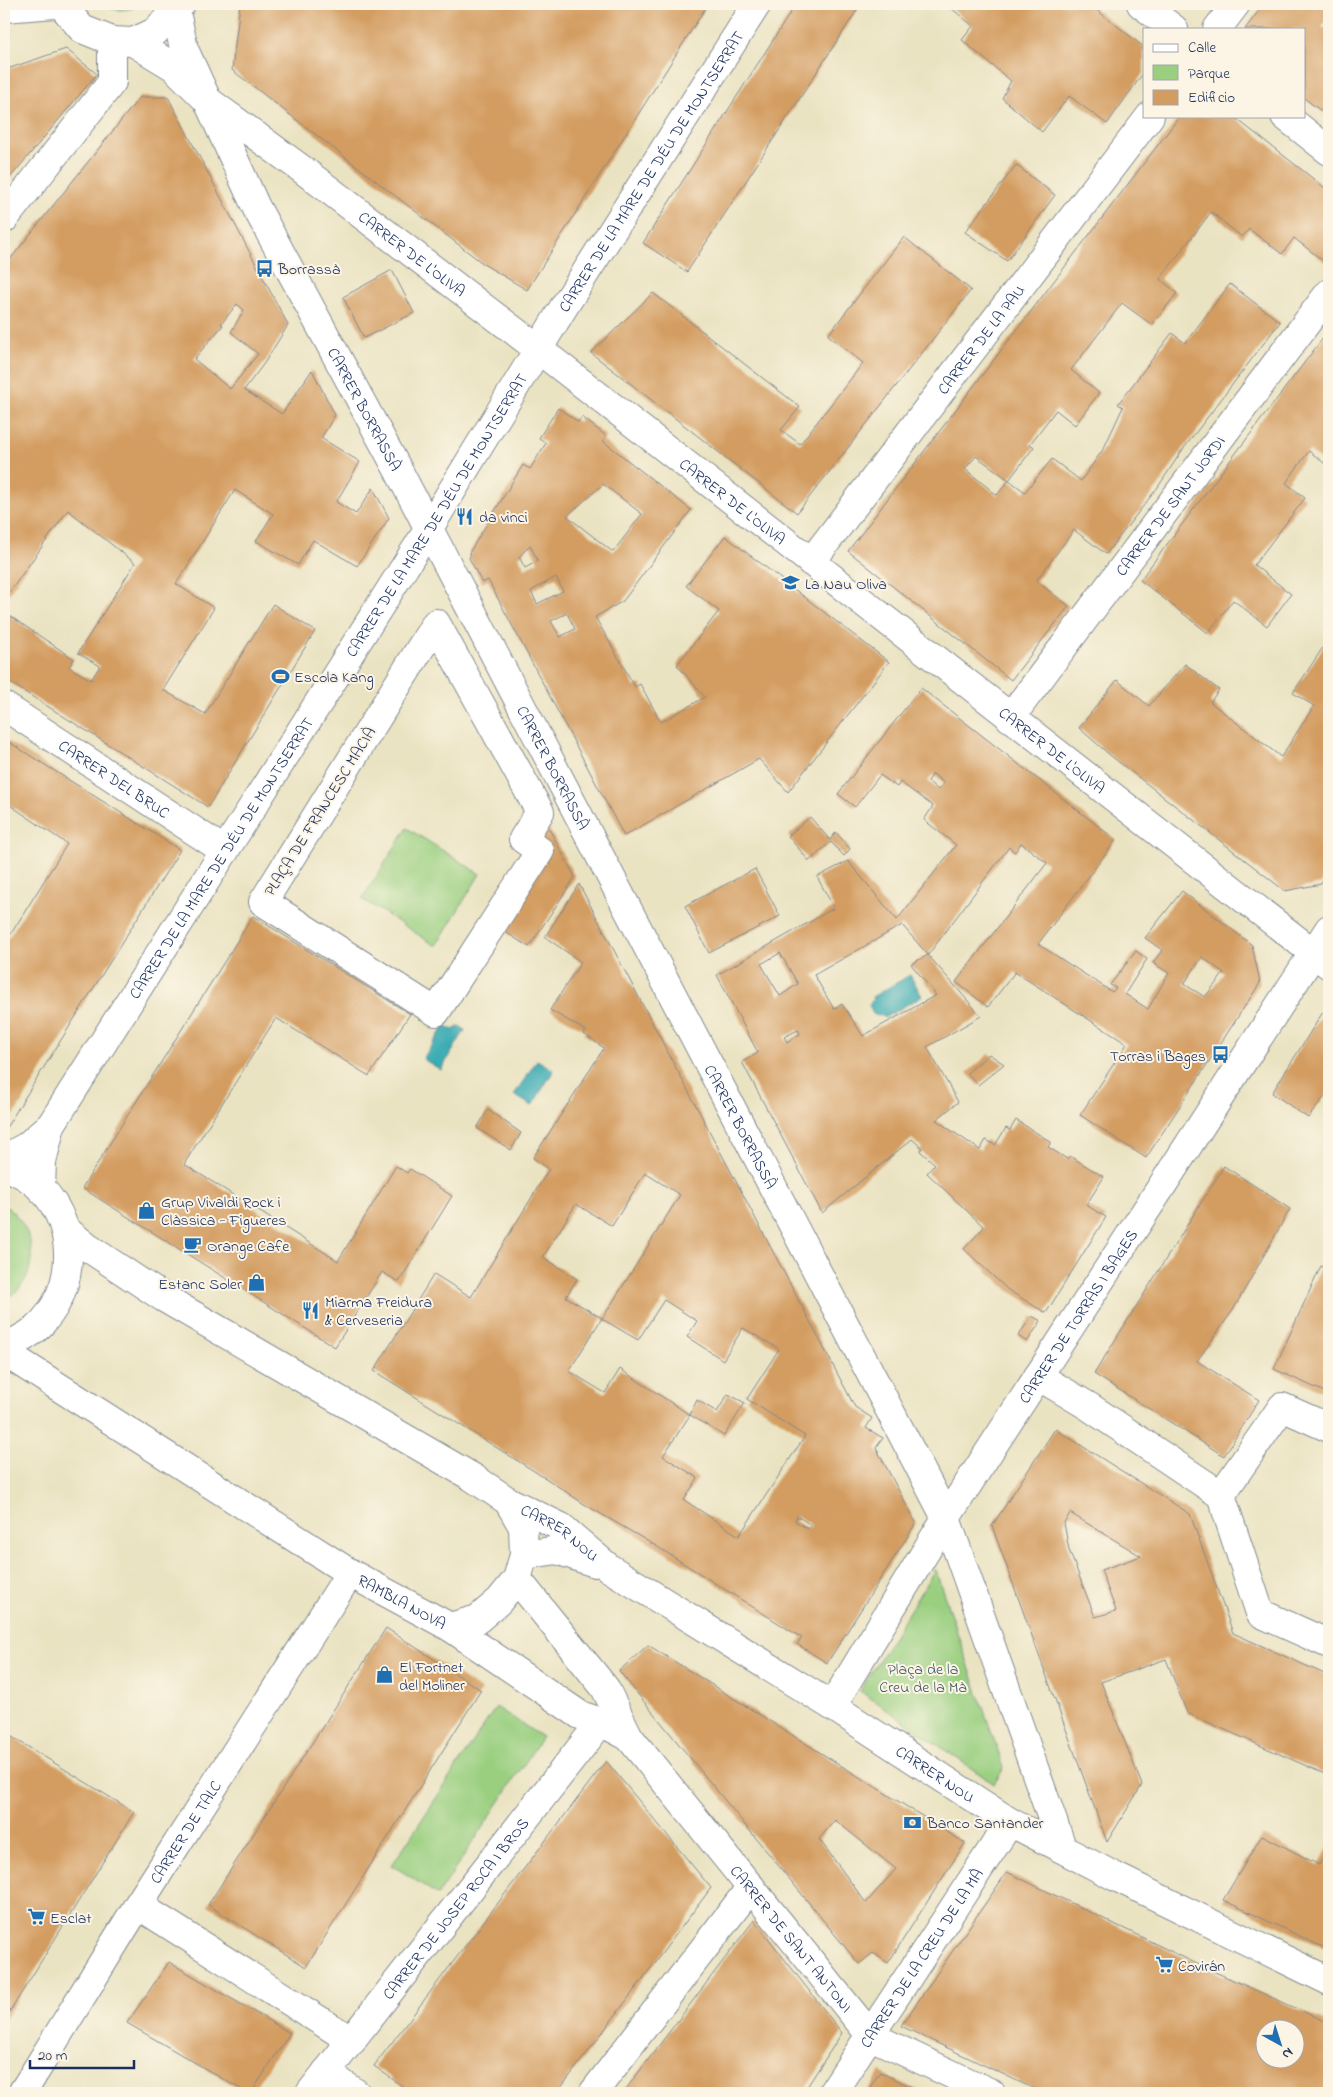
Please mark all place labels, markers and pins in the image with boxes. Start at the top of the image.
bus stop icon: Borrassà [254,258,274,278]
place label: Borrassà [277,258,340,282]
restaurant icon: da vinci [455,506,475,526]
place label: da vinci [479,506,528,530]
school or university icon: La Nau Oliva [781,573,801,593]
place label: La Nau Oliva [805,573,887,597]
sports icon: Escola Kang [270,666,290,686]
place label: Escola Kang [294,666,374,690]
place label: Torras i Bages [1110,1045,1206,1069]
bus stop icon: Torras i Bages [1210,1045,1230,1065]
place label: Grup Vivaldi Rock i Clàssica - Figueres [161,1191,286,1233]
shop icon: Grup Vivaldi Rock i Clàssica - Figueres [137,1200,157,1220]
cafe icon: Orange Cafe [183,1235,203,1255]
place label: Orange Cafe [207,1235,290,1259]
place label: Estanc Soler [158,1273,242,1297]
shop icon: Estanc Soler [246,1273,266,1293]
place label: Miarma Freidura & Cerveseria [325,1291,432,1333]
restaurant icon: Miarma Freidura & Cerveseria [301,1300,321,1320]
place label: El Fortnet del Moliner [399,1656,465,1698]
shop icon: El Fortnet del Moliner [375,1665,395,1685]
bank icon: Banco Santander [903,1812,923,1832]
place label: Banco Santander [926,1812,1044,1836]
supermarket icon: Esclat [26,1907,46,1927]
place label: Esclat [50,1907,92,1931]
supermarket icon: Covirán [1154,1955,1174,1975]
place label: Covirán [1178,1955,1225,1979]

